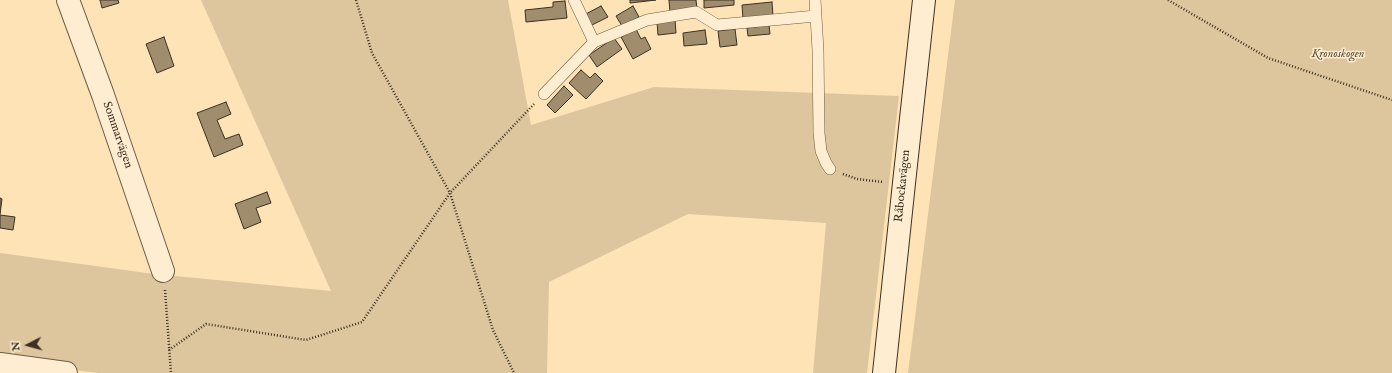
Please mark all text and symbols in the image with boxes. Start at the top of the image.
park label: Kronoskogen [1312,48,1364,62]
street label: Sommarvägen [99,100,135,170]
street label: Råbockavägen [892,149,914,223]
north arrow [8,325,48,365]
text: N [9,341,24,352]

